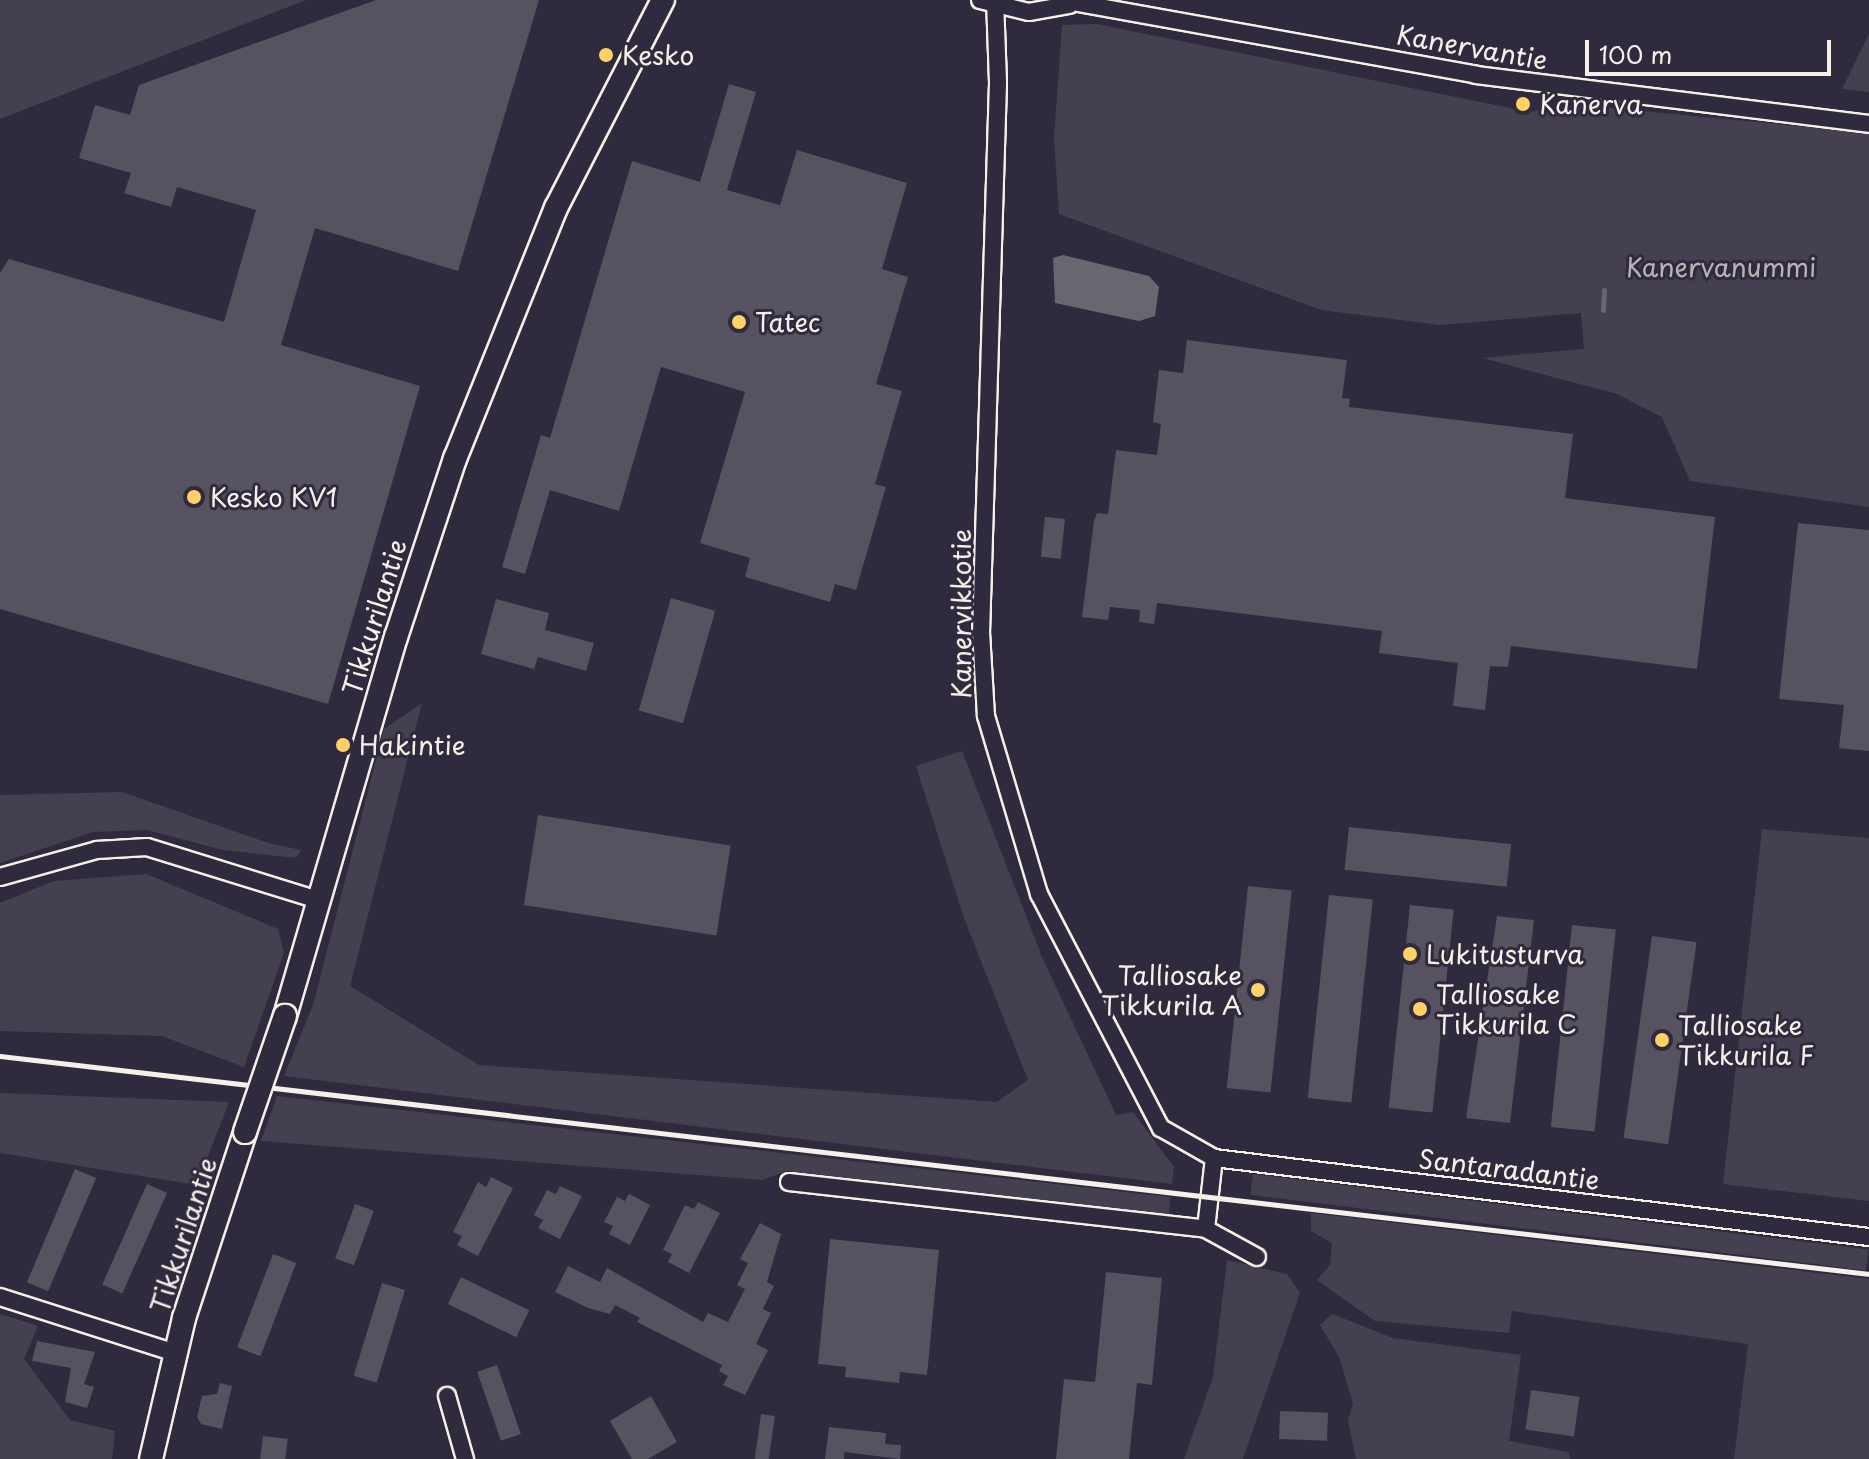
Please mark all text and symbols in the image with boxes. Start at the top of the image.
street label: Kanervantie [1394,18,1550,76]
scale bar [1589,24,1835,74]
text: 100 m [1599,36,1672,72]
place label: Kesko [622,39,694,71]
marker: Kesko [597,46,615,64]
place label: Kanerva [1539,88,1643,120]
marker: Kanerva [1514,95,1532,113]
park label: Kanervanummi [1626,251,1816,283]
place label: Tatec [755,306,820,338]
marker: Tatec [730,313,748,331]
place label: Kesko KV1 [210,481,337,513]
marker: Kesko KV1 [185,488,203,506]
street label: Kanervikkotie [945,529,977,699]
street label: Tikkurilantie [336,535,412,699]
place label: Hakintie [359,729,465,761]
marker: Hakintie [334,736,352,754]
place label: Lukitusturva [1426,938,1584,970]
marker: Lukitusturva [1401,945,1419,963]
place label: Talliosake Tikkurila A [1100,959,1242,1020]
place label: Talliosake Tikkurila C [1436,978,1578,1040]
marker: Talliosake Tikkurila A [1249,981,1267,999]
marker: Talliosake Tikkurila C [1411,1000,1429,1018]
place label: Talliosake Tikkurila F [1678,1009,1815,1070]
marker: Talliosake Tikkurila F [1653,1031,1671,1049]
street label: Santaradantie [1417,1142,1601,1196]
street label: Tikkurilantie [143,1153,223,1317]

